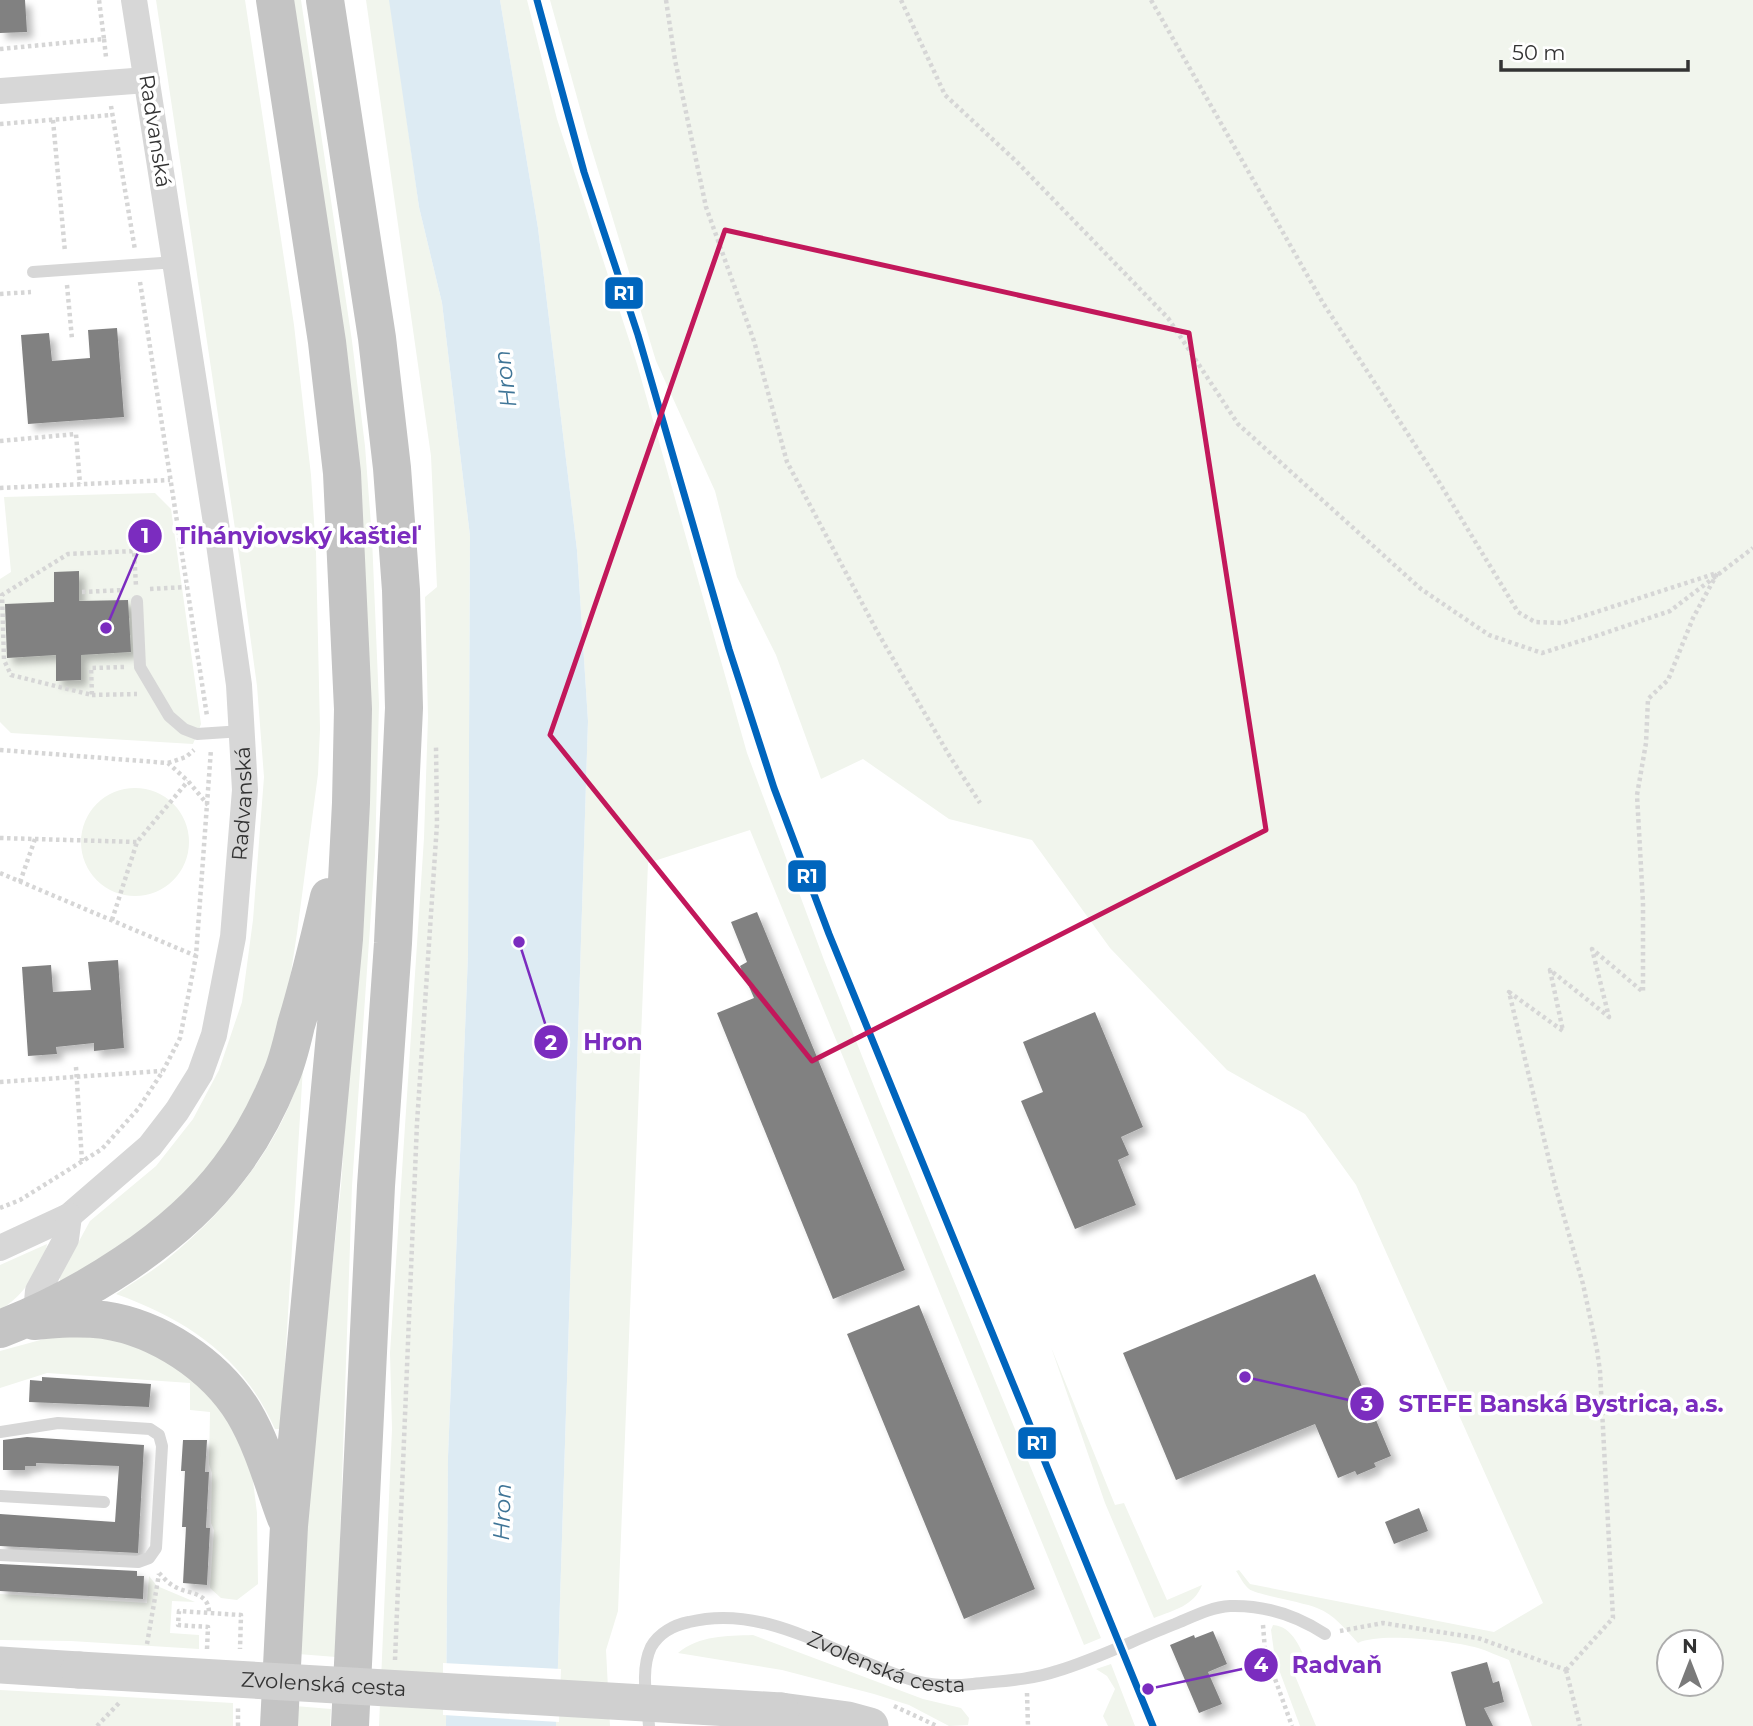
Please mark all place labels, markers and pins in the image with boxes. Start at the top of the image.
callout: Tihányiovský kaštieľ [127,514,433,558]
callout: Hron [534,1020,656,1064]
callout: STEFE Banská Bystrica, a.s. [1350,1382,1738,1426]
callout: Radvaň [1243,1643,1396,1687]

